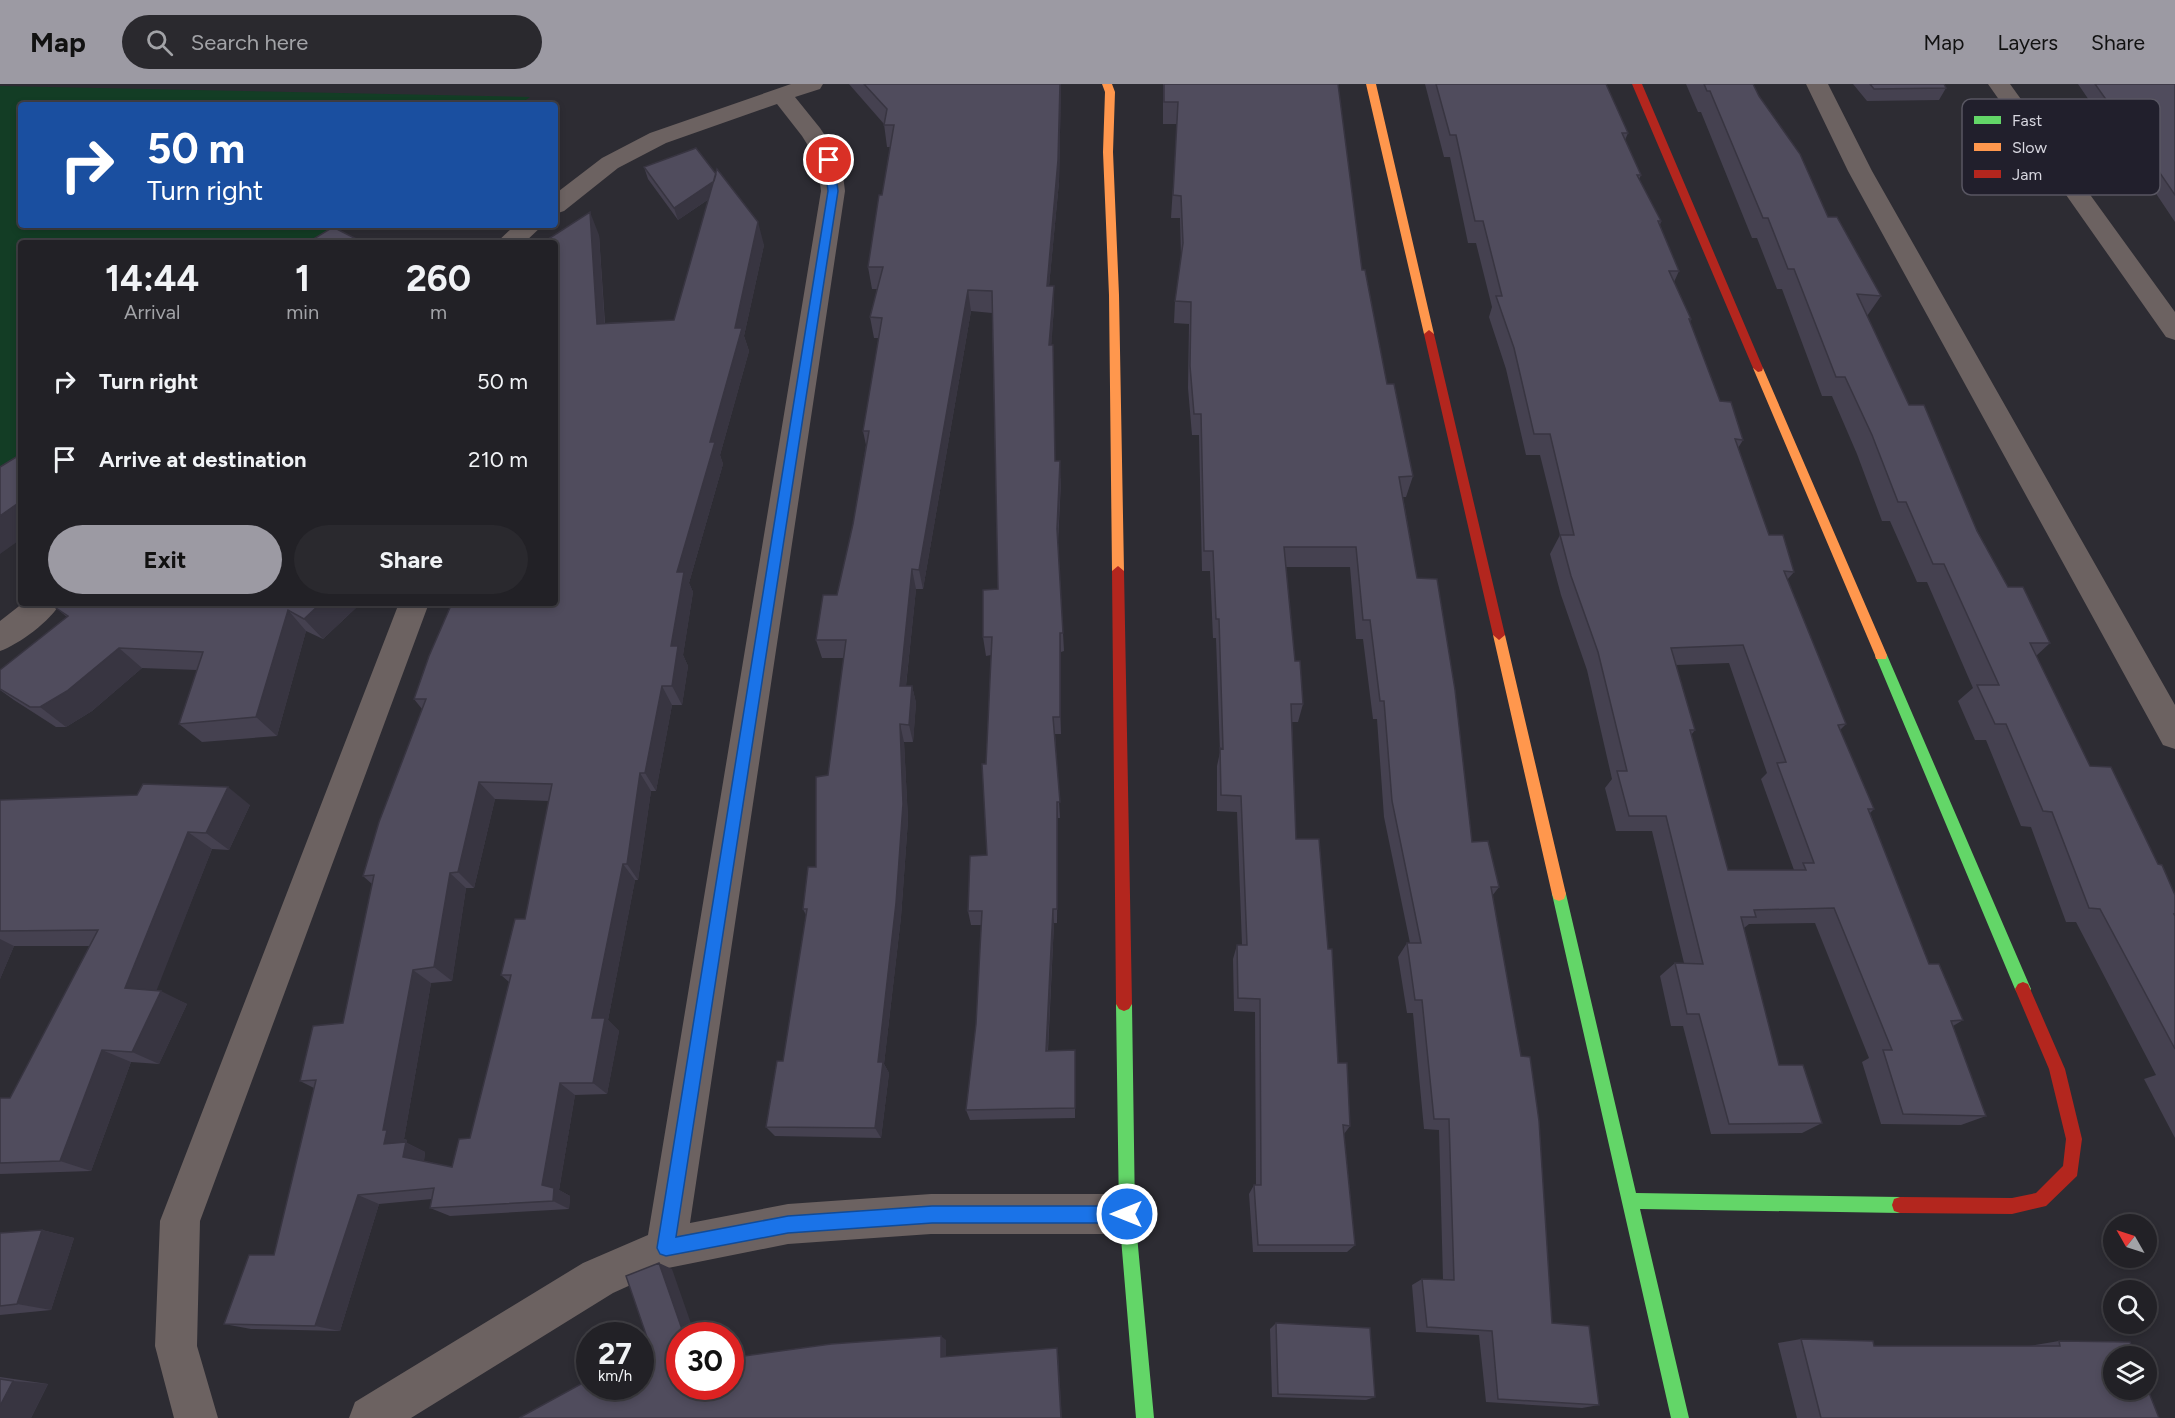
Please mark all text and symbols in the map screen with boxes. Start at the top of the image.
search box [122,15,542,69]
text: Map [30,25,86,59]
icon: search [143,26,176,59]
text: Search here [191,29,308,56]
text: Map [1924,30,1964,55]
text: Layers [1997,30,2058,55]
text: Share [2091,30,2145,55]
legend [1962,99,2160,195]
text: Fast [2012,111,2042,130]
text: 50 m [147,123,245,174]
icon: right [48,126,126,204]
pin [803,134,854,185]
text: Slow [2012,138,2047,157]
icon: arrive [812,143,845,176]
text: Jam [2012,165,2042,184]
text: Turn right [147,174,263,207]
text: 14:44 [105,257,199,300]
text: 1 [295,257,310,300]
text: 260 [406,257,471,300]
text: Arrival [124,300,180,324]
text: min [286,300,319,324]
text: m [430,300,447,324]
icon: right [48,365,81,398]
text: Turn right [99,368,198,395]
text: 50 m [477,368,528,395]
icon: arrive [48,443,81,476]
text: Arrive at destination [99,446,307,473]
text: 210 m [468,446,528,473]
button: Exit [48,525,282,594]
button: Share [294,525,528,594]
position arrow [1095,1182,1159,1246]
north arrow [2103,1214,2157,1268]
map controls [2103,1214,2157,1400]
button: search [2103,1280,2157,1334]
speed limit sign: 30 [666,1322,744,1400]
text: 27 [598,1335,632,1372]
button: layers [2103,1346,2157,1400]
text: km/h [598,1367,632,1385]

